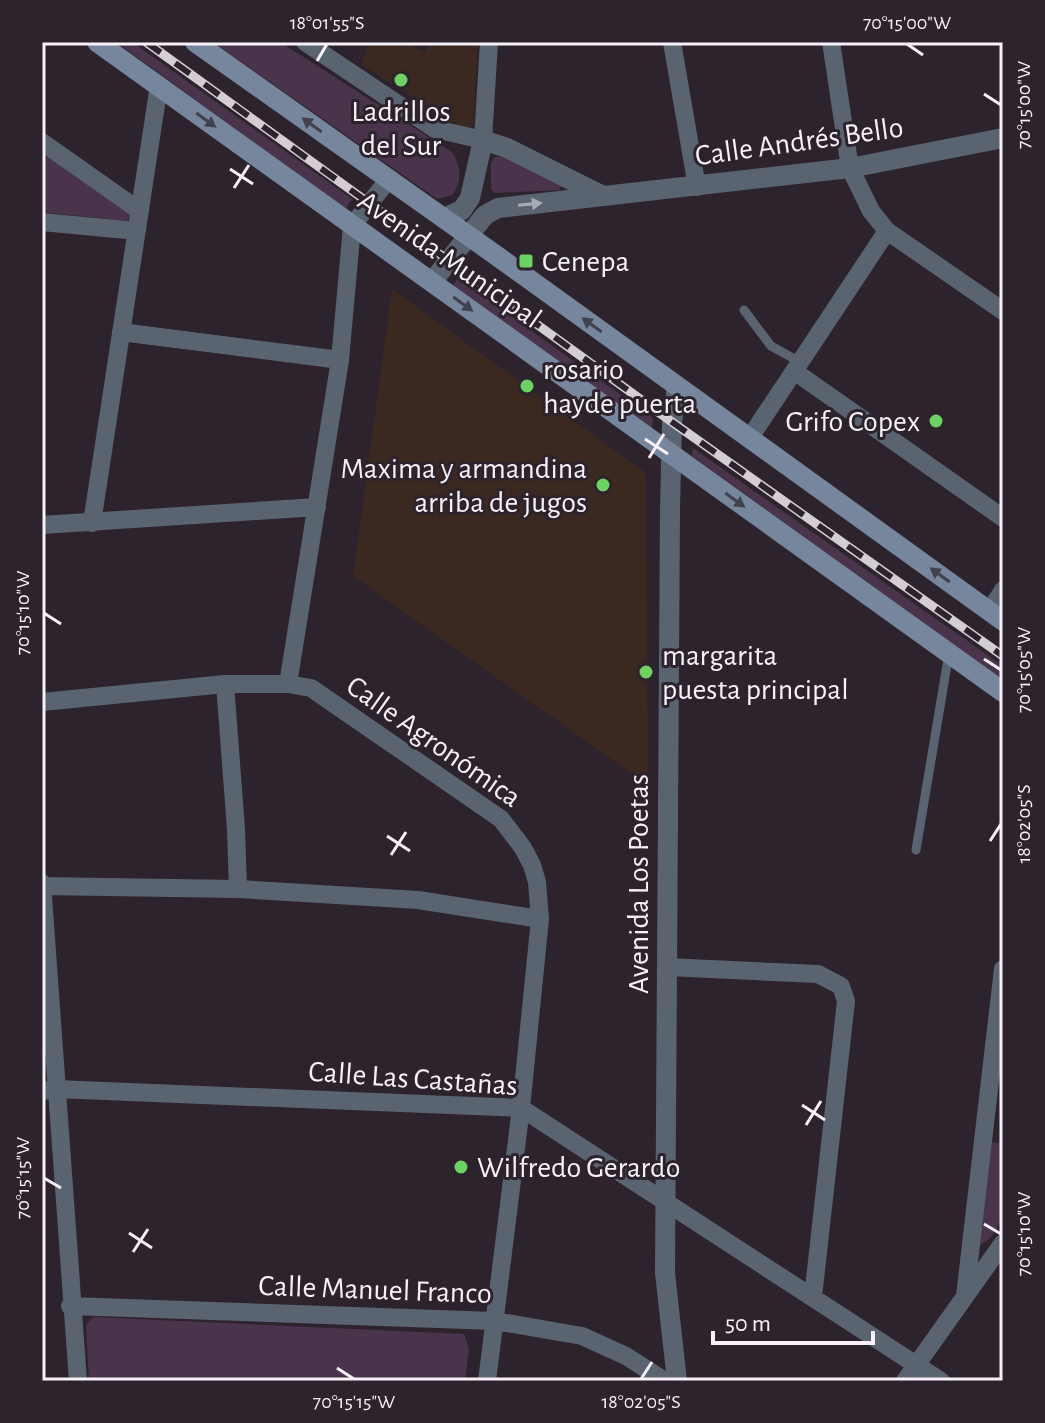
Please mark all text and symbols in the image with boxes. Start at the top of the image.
text: 18°01'55"S [290,13,364,33]
text: 70°15'00"W [863,13,951,33]
text: 70°15'00"W [1014,61,1034,149]
marker: Ladrillos del Sur [392,71,410,89]
place label: Ladrillos del Sur [351,97,451,161]
one-way arrow [196,111,217,127]
street label: Calle Andrés Bello [693,113,905,171]
one-way arrow [301,118,322,133]
street label: Avenida Municipal [352,186,547,334]
one-way arrow [518,197,543,210]
place label: Cenepa [542,247,629,277]
marker: Cenepa [517,252,535,270]
one-way arrow [452,296,473,311]
one-way arrow [581,317,602,333]
place label: rosario hayde puerta [543,355,696,419]
marker: rosario hayde puerta [518,377,536,395]
place label: Grifo Copex [786,407,920,437]
marker: Grifo Copex [927,412,945,430]
place label: Maxima y armandina arriba de jugos [340,454,587,518]
marker: Maxima y armandina arriba de jugos [594,476,612,494]
one-way arrow [725,492,746,508]
one-way arrow [929,568,950,584]
text: 70°15'10"W [13,571,33,655]
text: 70°15'05"W [1014,627,1034,713]
place label: margarita puesta principal [662,641,849,705]
marker: margarita puesta principal [637,663,655,681]
street label: Calle Agronómica [341,671,526,813]
street label: Avenida Los Poetas [624,774,654,994]
text: 18°02'05"S [1014,784,1034,864]
street label: Calle Las Castañas [307,1057,519,1101]
text: 70°15'15"W [13,1137,33,1219]
place label: Wilfredo Gerardo [477,1153,680,1183]
marker: Wilfredo Gerardo [452,1158,470,1176]
text: 70°15'10"W [1014,1192,1034,1276]
street label: Calle Manuel Franco [258,1271,492,1309]
scale bar [713,1295,873,1345]
text: 50 m [725,1312,771,1336]
text: 70°15'15"W [313,1392,395,1412]
text: 18°02'05"S [601,1392,681,1412]

